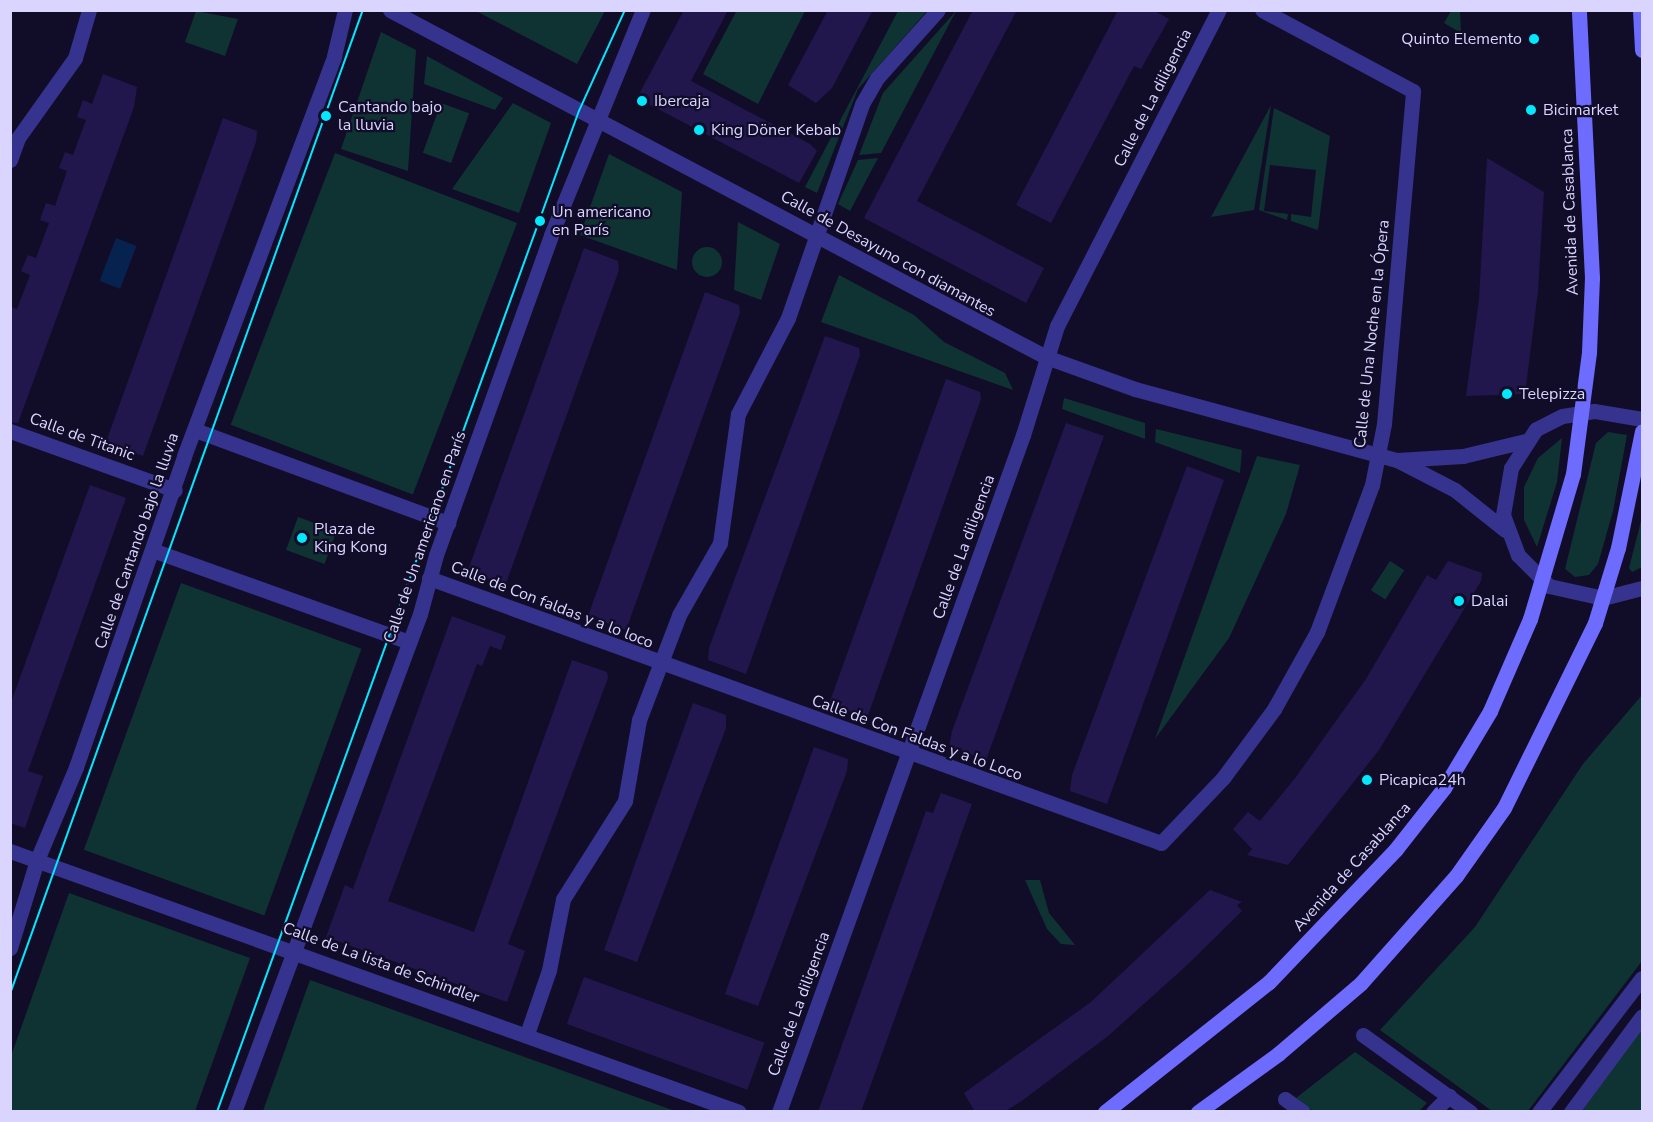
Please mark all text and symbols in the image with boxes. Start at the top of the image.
street label: Calle de La diligencia [1110,26,1196,170]
place label: Quinto Elemento [1401,29,1522,49]
marker: Quinto Elemento [1527,32,1541,46]
place label: Ibercaja [654,91,710,111]
marker: Ibercaja [635,94,649,108]
place label: Cantando bajo la lluvia [338,97,442,135]
place label: Bicimarket [1543,100,1618,120]
marker: Bicimarket [1524,103,1538,117]
marker: Cantando bajo la lluvia [319,109,333,123]
place label: King Döner Kebab [711,120,841,140]
marker: King Döner Kebab [692,123,706,137]
street label: Avenida de Casablanca [1557,128,1583,296]
street label: Calle de Desayuno con diamantes [777,187,999,321]
place label: Un americano en París [552,202,651,240]
marker: Un americano en París [533,214,547,228]
street label: Calle de Una Noche en la Ópera [1350,219,1394,449]
place label: Telepizza [1519,384,1585,404]
marker: Telepizza [1500,387,1514,401]
street label: Calle de Titanic [27,409,137,465]
street label: Calle de Un americano en París [380,428,470,646]
street label: Calle de Cantando bajo la lluvia [91,430,183,652]
street label: Calle de La diligencia [929,472,999,622]
place label: Plaza de King Kong [314,519,387,557]
marker: Plaza de King Kong [295,531,309,545]
street label: Calle de Con faldas y a lo loco [448,557,656,653]
place label: Dalai [1471,591,1508,611]
marker: Dalai [1452,594,1466,608]
street label: Calle de Con Faldas y a lo Loco [809,691,1025,785]
place label: Picapica24h [1379,770,1466,790]
marker: Picapica24h [1360,773,1374,787]
street label: Avenida de Casablanca [1289,798,1415,936]
street label: Calle de La lista de Schindler [280,918,482,1008]
street label: Calle de La diligencia [764,929,834,1079]

